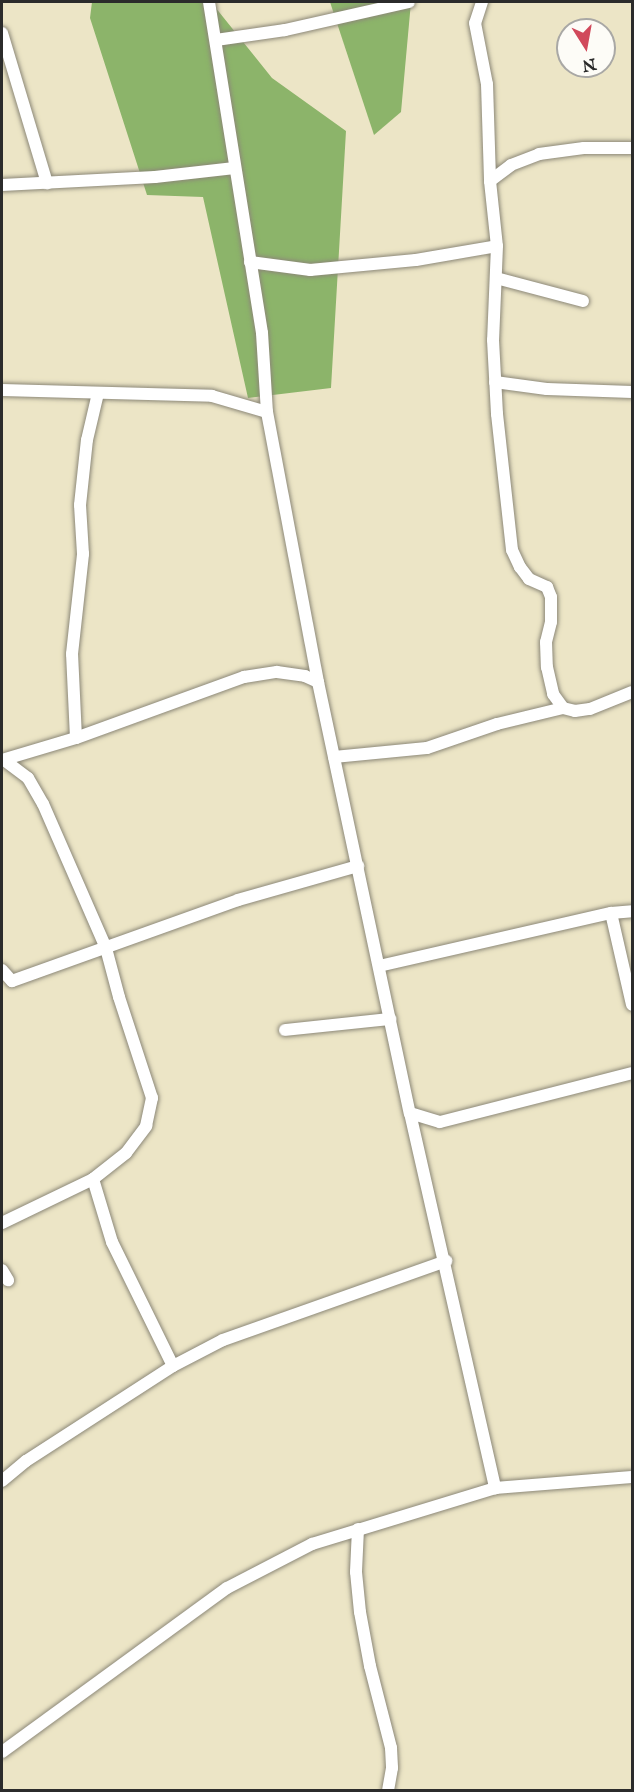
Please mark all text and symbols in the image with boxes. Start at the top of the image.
north arrow [556,18,616,78]
text: N [580,53,598,75]

